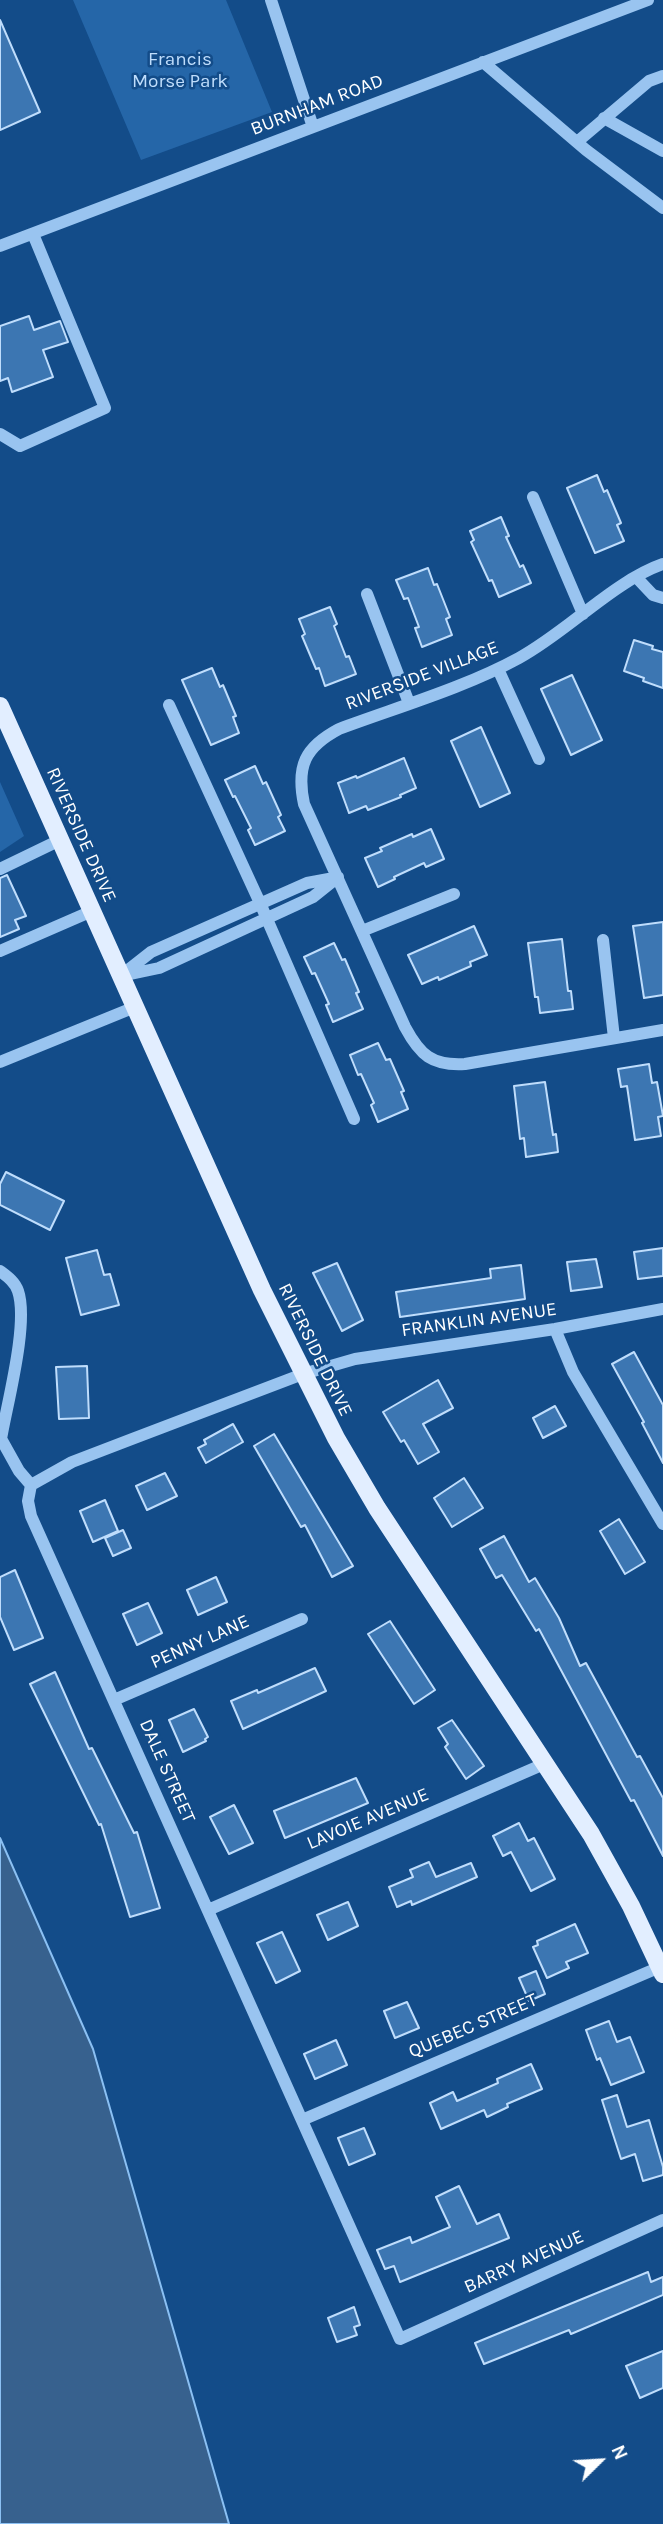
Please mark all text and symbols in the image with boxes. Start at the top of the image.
park label: Francis Morse Park [132,49,228,93]
street label: BURNHAM ROAD [247,69,387,141]
street label: RIVERSIDE VILLAGE [342,636,502,716]
street label: RIVERSIDE DRIVE [41,764,121,906]
street label: RIVERSIDE DRIVE [273,1280,357,1420]
street label: FRANKLIN AVENUE [400,1298,558,1342]
street label: PENNY LANE [147,1610,253,1674]
street label: DALE STREET [134,1716,200,1826]
street label: LAVOIE AVENUE [304,1783,432,1855]
street label: QUEBEC STREET [405,1989,541,2063]
street label: BARRY AVENUE [461,2225,587,2299]
north arrow [565,2426,635,2496]
text: N [606,2442,632,2463]

